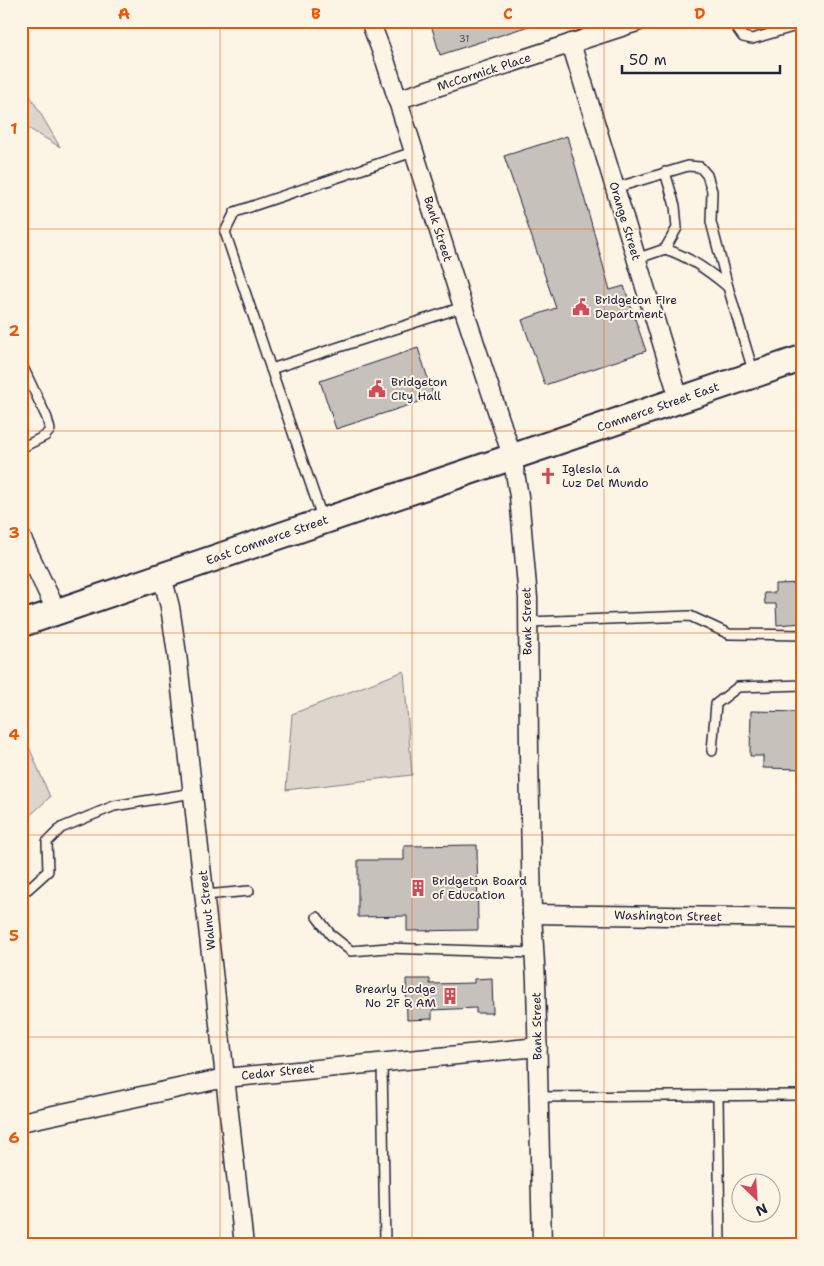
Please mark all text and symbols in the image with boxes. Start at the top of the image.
text: A [118,3,130,24]
text: B [311,3,321,24]
text: C [503,3,513,24]
text: D [694,3,706,24]
house number: 31 [459,32,469,45]
scale bar [622,42,779,74]
street label: McCormick Place [435,49,533,95]
text: 50 m [629,50,667,70]
text: 1 [10,118,18,139]
street label: Orange Street [605,180,645,262]
street label: Bank Street [420,194,456,264]
place label: Bridgeton Fire Department [595,292,677,322]
public building icon: Bridgeton Fire Department [571,297,591,317]
text: 2 [8,320,20,341]
place label: Bridgeton City Hall [391,374,447,404]
public building icon: Bridgeton City Hall [367,379,387,399]
street label: Commerce Street East [595,379,721,435]
place label: Iglesia La Luz Del Mundo [562,461,649,491]
church icon: Iglesia La Luz Del Mundo [538,466,558,486]
street label: East Commerce Street [204,512,330,568]
text: 3 [8,522,20,543]
street label: Bank Street [518,587,536,655]
text: 4 [8,724,20,745]
street label: Walnut Street [195,869,219,951]
place label: Bridgeton Board of Education [432,873,527,903]
building icon: Bridgeton Board of Education [408,878,428,898]
street label: Washington Street [614,907,722,925]
text: 5 [9,925,19,946]
place label: Brearly Lodge No 2F & AM [355,981,436,1011]
building icon: Brearly Lodge No 2F & AM [440,986,460,1006]
street label: Bank Street [528,992,546,1060]
street label: Cedar Street [240,1060,316,1084]
text: 6 [8,1127,20,1148]
north arrow [732,1174,782,1224]
text: N [753,1199,770,1220]

